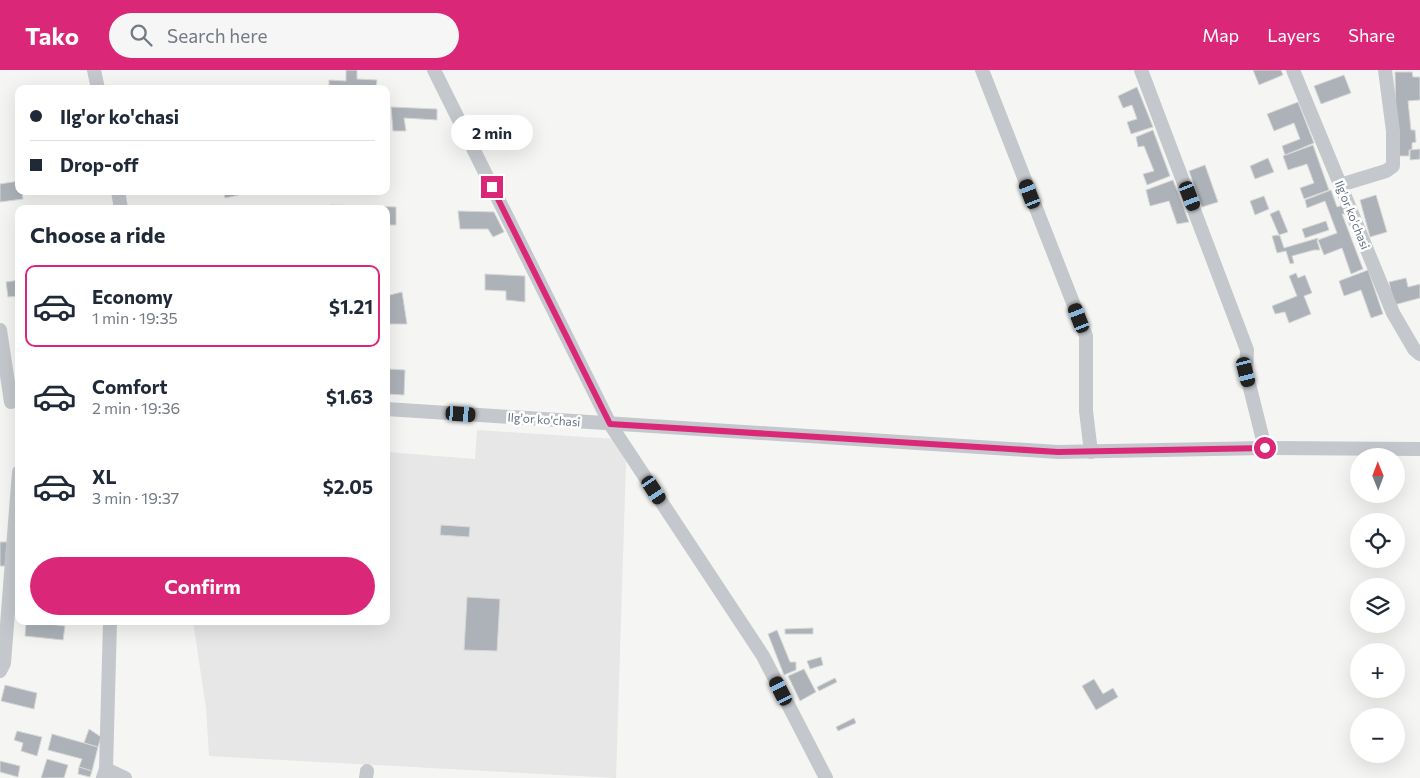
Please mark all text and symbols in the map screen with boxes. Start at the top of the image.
search box [109,13,459,58]
text: Tako [25,21,79,50]
icon: search [127,21,155,49]
text: Search here [167,24,267,47]
text: Map [1202,24,1239,46]
text: Layers [1267,24,1320,46]
text: Share [1348,24,1395,46]
text: Ilg'or ko'chasi [60,105,179,128]
callout: 2 min [451,114,533,150]
text: 2 min [472,123,512,142]
text: Drop-off [60,153,139,176]
route end [481,176,503,198]
car [1017,177,1042,211]
street label: Ilg'or ko'chasi [1333,178,1373,251]
car [1177,179,1202,213]
text: Choose a ride [30,221,165,248]
icon: car [32,284,77,329]
text: Economy [92,285,173,308]
text: $1.21 [329,295,373,318]
car [1066,301,1091,335]
text: 1 min · 19:35 [92,308,178,327]
car [1235,356,1256,388]
icon: car [32,374,77,419]
text: Comfort [92,375,168,398]
text: $1.63 [326,385,373,408]
text: 2 min · 19:36 [92,398,180,417]
car [445,405,476,423]
street label: Ilg'or ko'chasi [507,409,581,429]
route start [1254,437,1276,459]
north arrow [1350,448,1405,502]
map controls [1350,448,1405,763]
icon: car [32,464,77,509]
text: XL [92,465,117,488]
car [639,473,668,507]
text: $2.05 [323,475,373,498]
text: 3 min · 19:37 [92,488,179,507]
button: locate [1350,513,1405,568]
button: Confirm [30,557,375,615]
button: layers [1350,578,1405,633]
button: + [1350,643,1405,698]
car [767,674,794,708]
button: − [1350,708,1405,763]

